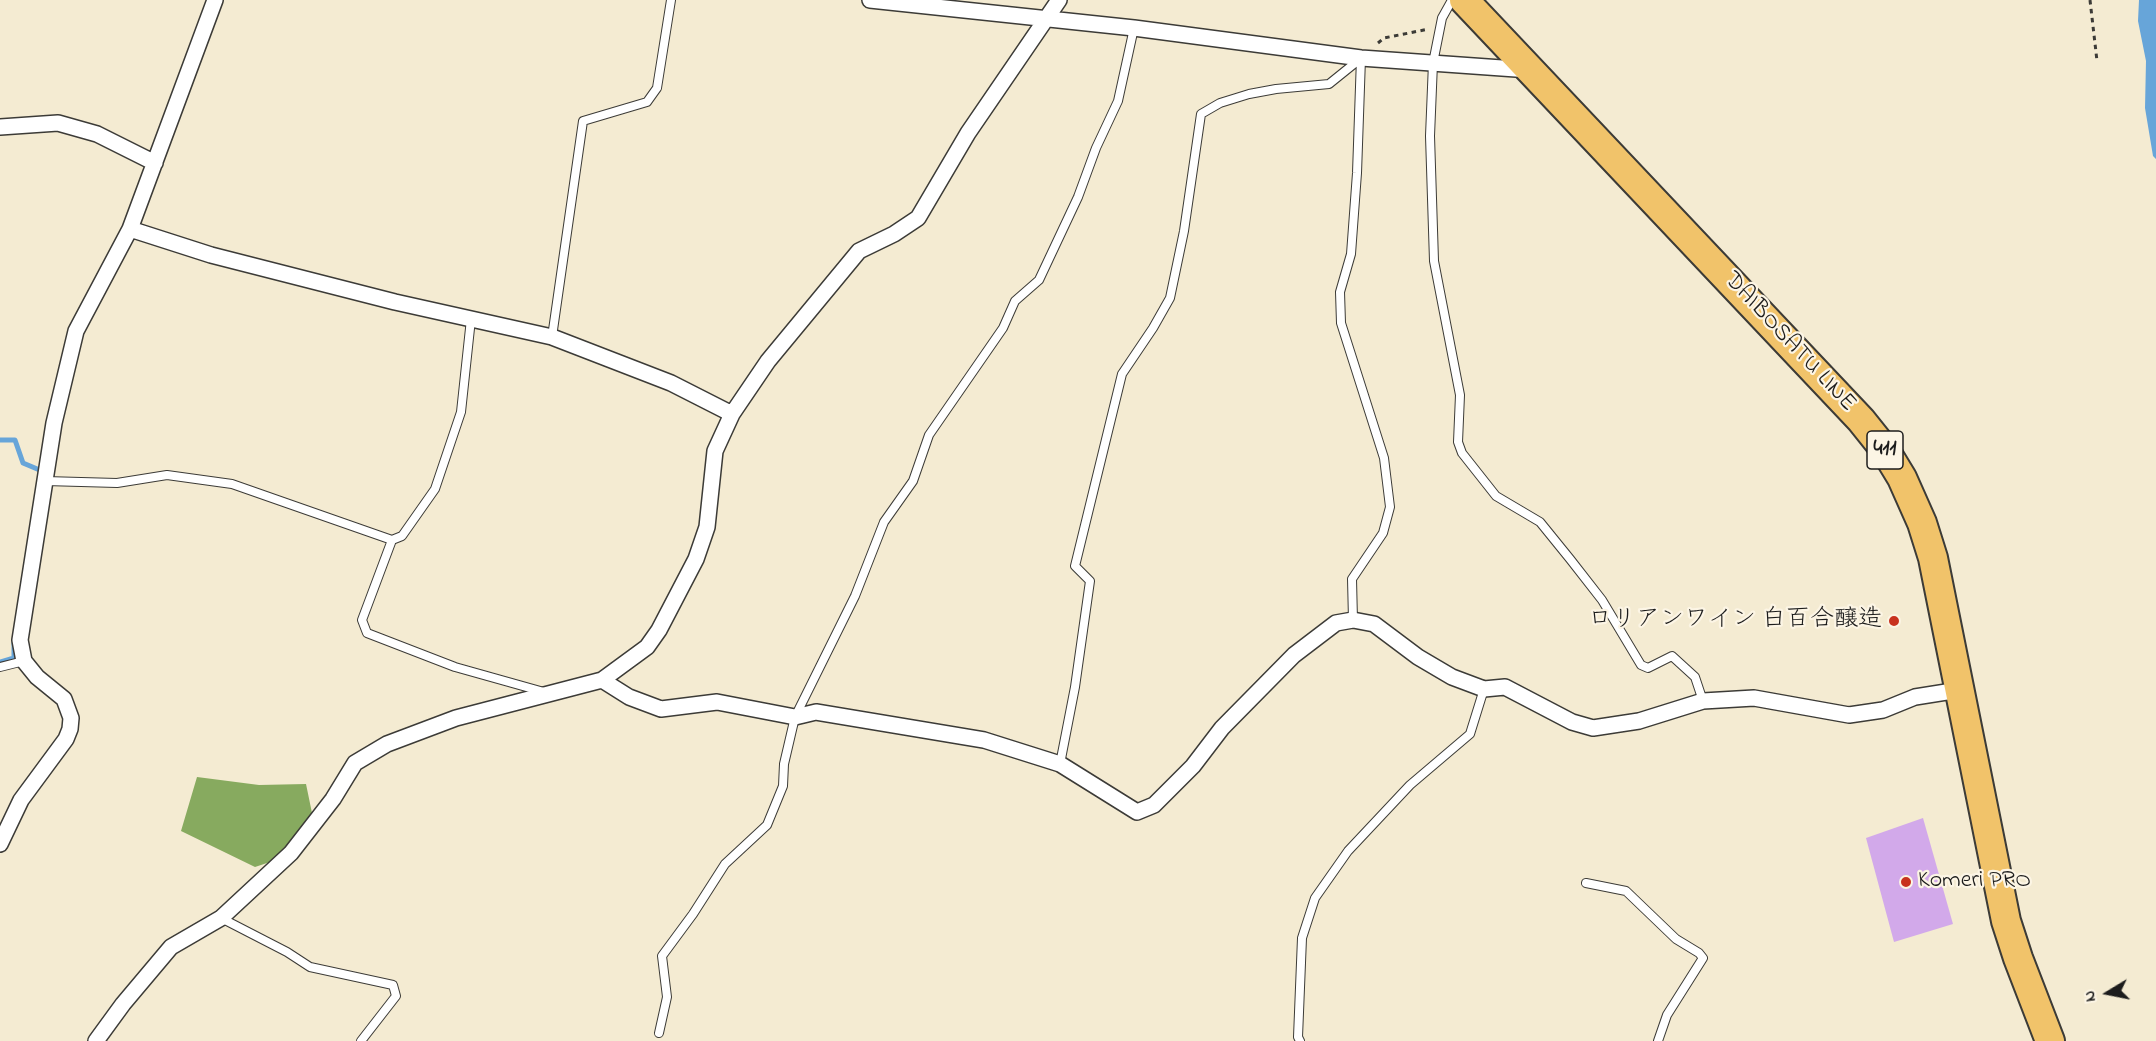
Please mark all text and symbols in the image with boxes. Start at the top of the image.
street label: DAIBOSATU LINE [1717,267,1861,419]
road number: 411 [1867,431,1903,469]
place label: ロリアンワイン 白百合醸造 [1588,607,1882,635]
marker: ロリアンワイン 白百合醸造 [1887,614,1901,628]
place label: Komeri PRO [1918,868,2031,896]
marker: Komeri PRO [1899,875,1913,889]
north arrow [2078,963,2138,1023]
text: N [2078,989,2103,1004]

